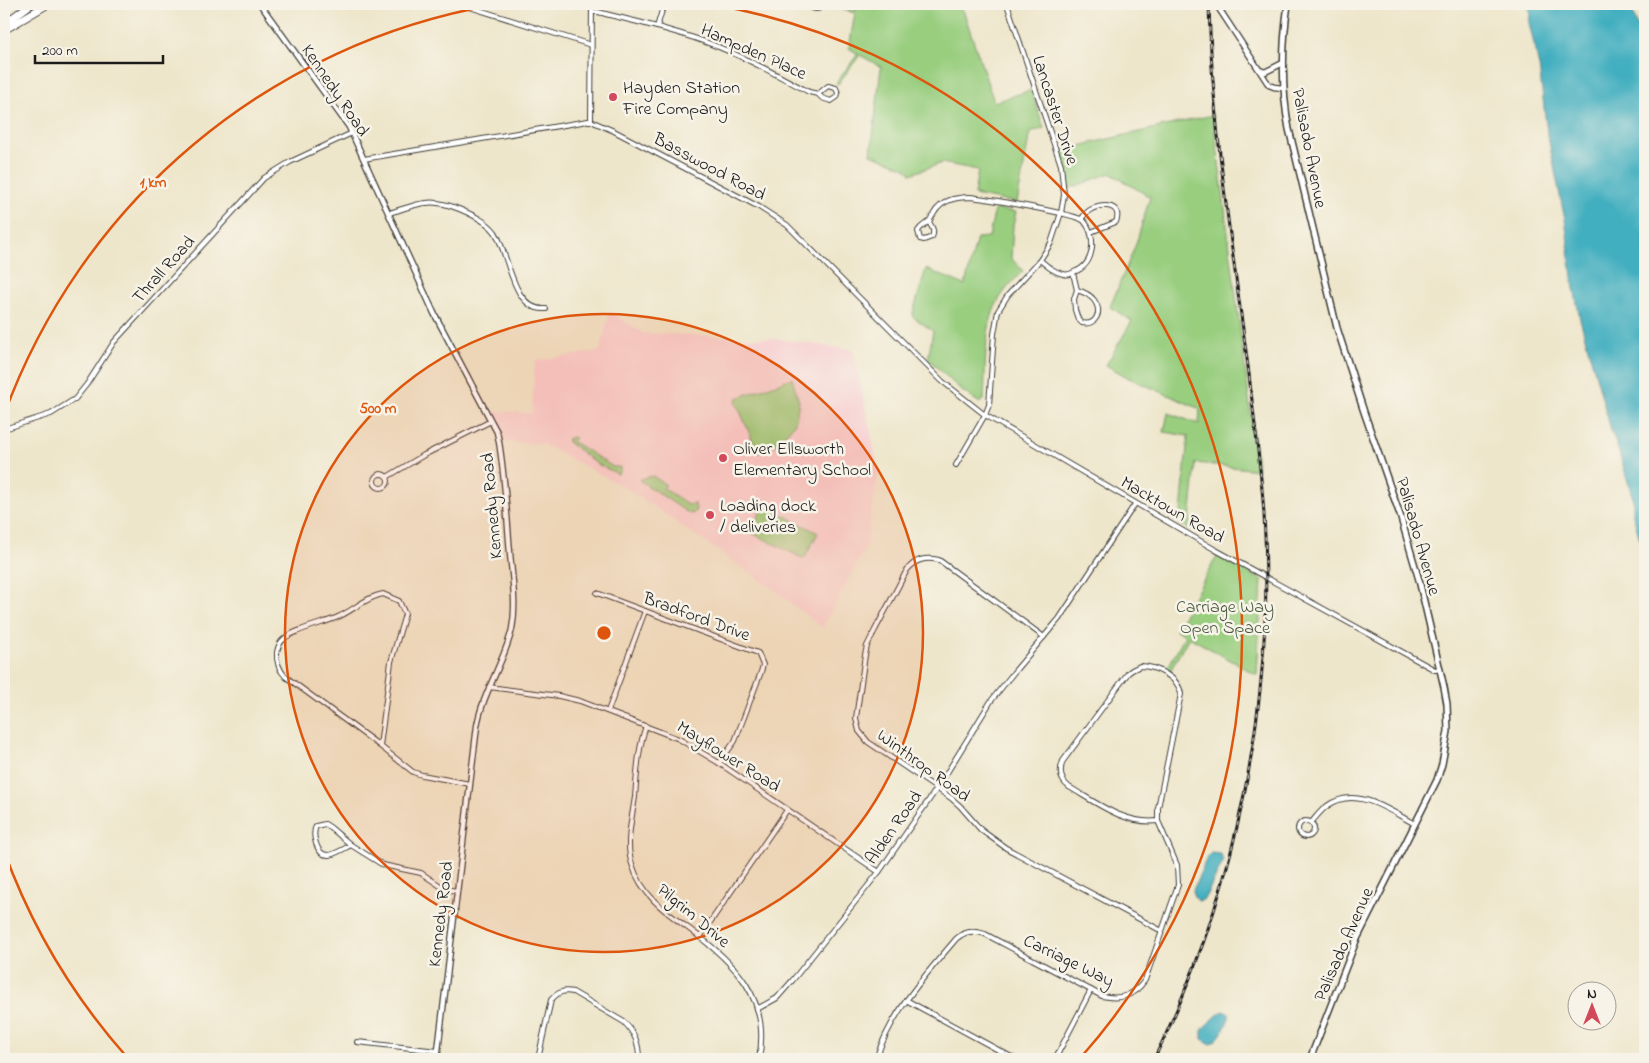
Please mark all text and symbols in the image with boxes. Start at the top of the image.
street label: Hampden Place [696,18,811,88]
scale bar [35,32,162,64]
text: 200 m [42,40,78,62]
street label: Kennedy Road [294,40,375,142]
street label: Lancaster Drive [1024,52,1084,170]
place label: Hayden Station Fire Company [622,76,740,123]
street label: Palisado Avenue [1284,86,1333,212]
marker: Hayden Station Fire Company [607,91,619,103]
street label: Basswood Road [647,127,770,208]
text: 1 km [140,172,167,194]
street label: Thrall Road [127,230,202,310]
text: 500 m [360,398,397,420]
place label: Oliver Ellsworth Elementary School [733,437,871,484]
street label: Kennedy Road [475,452,511,560]
marker: Oliver Ellsworth Elementary School [717,452,729,464]
street label: Macktown Road [1115,470,1229,551]
street label: Palisado Avenue [1388,474,1447,600]
place label: Loading dock / deliveries [720,494,816,541]
marker: Loading dock / deliveries [704,509,716,521]
street label: Bradford Drive [638,586,754,650]
park label: Carriage Way Open Space [1176,595,1274,642]
centre of rings [595,624,613,642]
street label: Mayflower Road [671,715,785,800]
street label: Winthrop Road [871,724,975,809]
street label: Alden Road [860,786,930,870]
street label: Kennedy Road [423,860,461,969]
street label: Pilgrim Drive [650,878,736,956]
street label: Palisado Avenue [1308,883,1382,1006]
street label: Carriage Way [1018,929,1118,996]
north arrow [1566,980,1616,1030]
text: N [1587,984,1597,1005]

